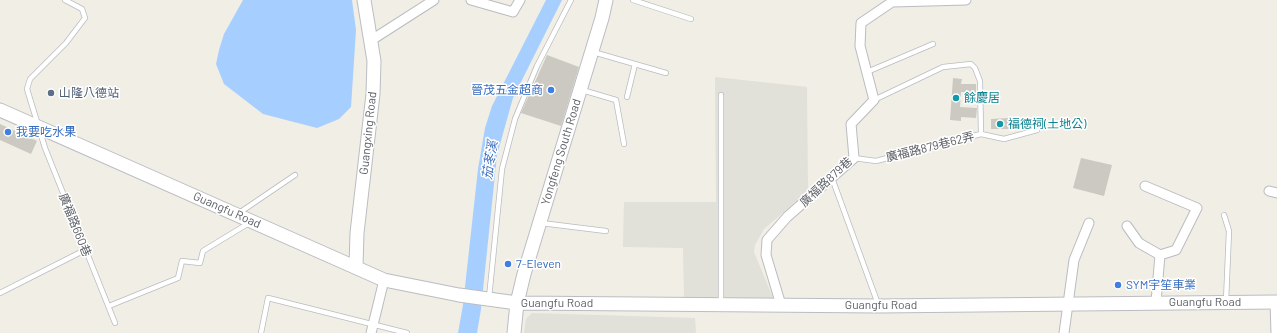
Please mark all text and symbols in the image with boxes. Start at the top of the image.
place label: 晉茂五金超商 [471,83,543,97]
marker: 晉茂五金超商 [546,85,556,95]
place label: 山隆八德站 [59,86,119,100]
marker: 山隆八德站 [46,88,56,98]
street label: Guangxing Road [356,91,380,175]
place label: 餘慶居 [964,91,1000,105]
marker: 餘慶居 [951,93,961,103]
street label: Yongfeng South Road [538,97,584,207]
place label: 福德祠(土地公) [1008,117,1086,131]
marker: 福德祠(土地公) [995,119,1005,129]
place label: 我要吃水果 [16,125,76,139]
marker: 我要吃水果 [3,127,13,137]
street label: 廣福路879巷62弄 [884,129,976,165]
water label: 茄苳溪 [479,140,501,180]
street label: 廣福路879巷 [797,154,855,210]
street label: Guangfu Road [191,189,263,231]
street label: 廣福路660巷 [56,191,94,259]
place label: 7-Eleven [516,257,561,271]
marker: 7-Eleven [503,259,513,269]
place label: SYM宇笙車業 [1126,278,1196,292]
marker: SYM宇笙車業 [1113,280,1123,290]
street label: Guangfu Road [1169,295,1241,309]
street label: Guangfu Road [521,296,593,310]
street label: Guangfu Road [845,298,917,312]

